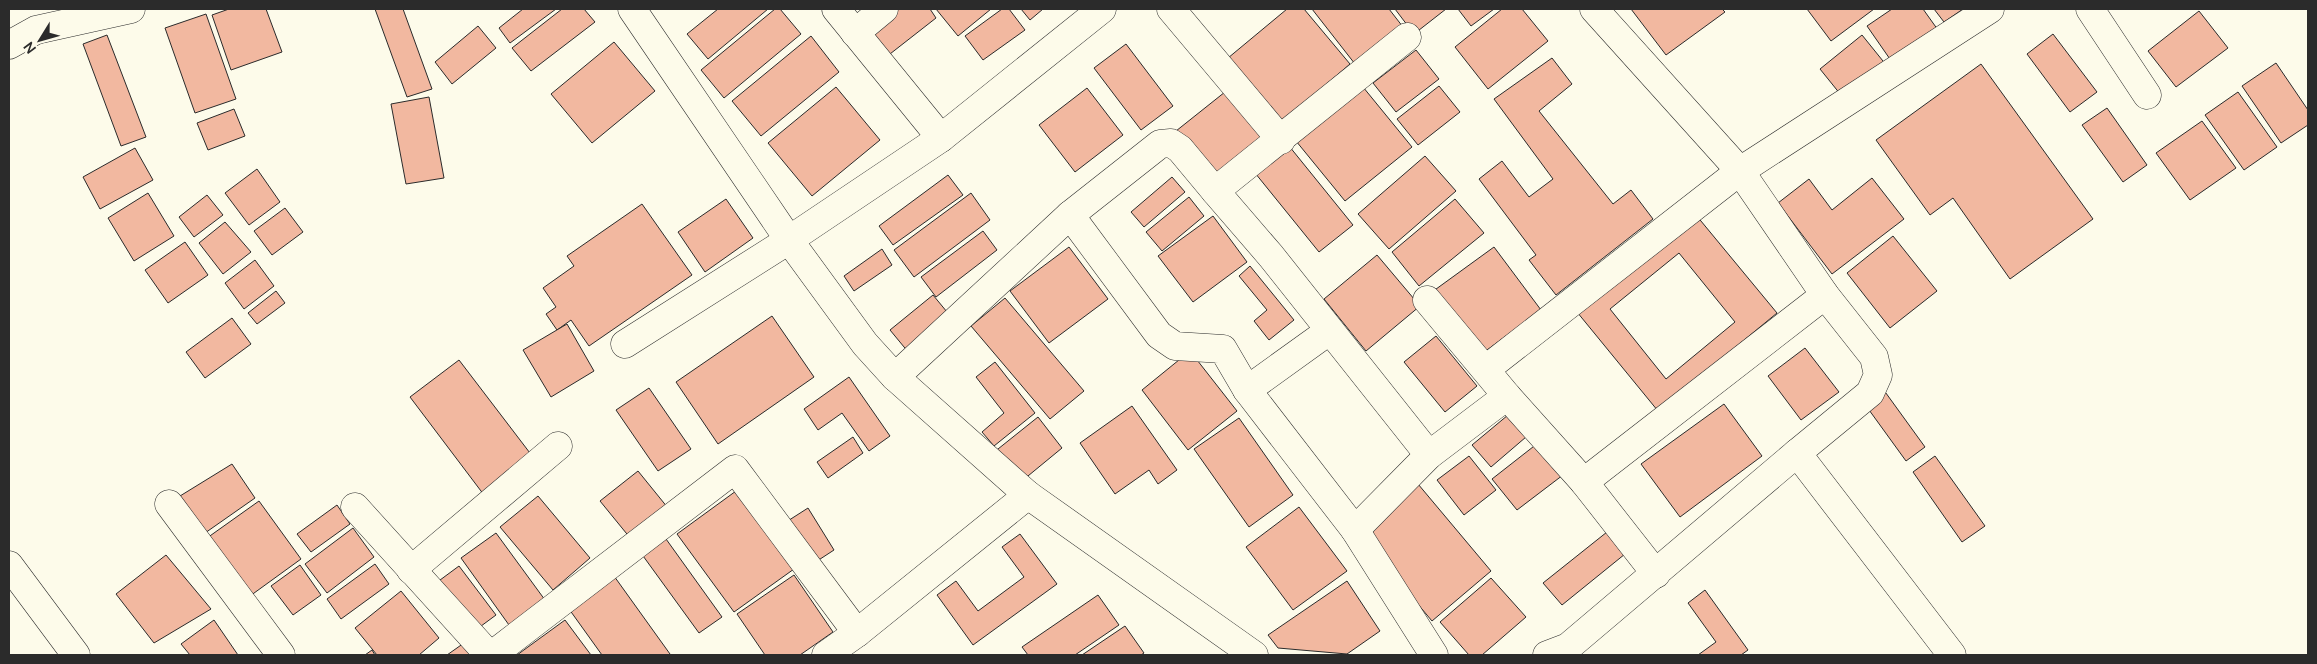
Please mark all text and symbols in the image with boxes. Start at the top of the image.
north arrow [15,15,65,65]
text: N [19,38,40,58]

